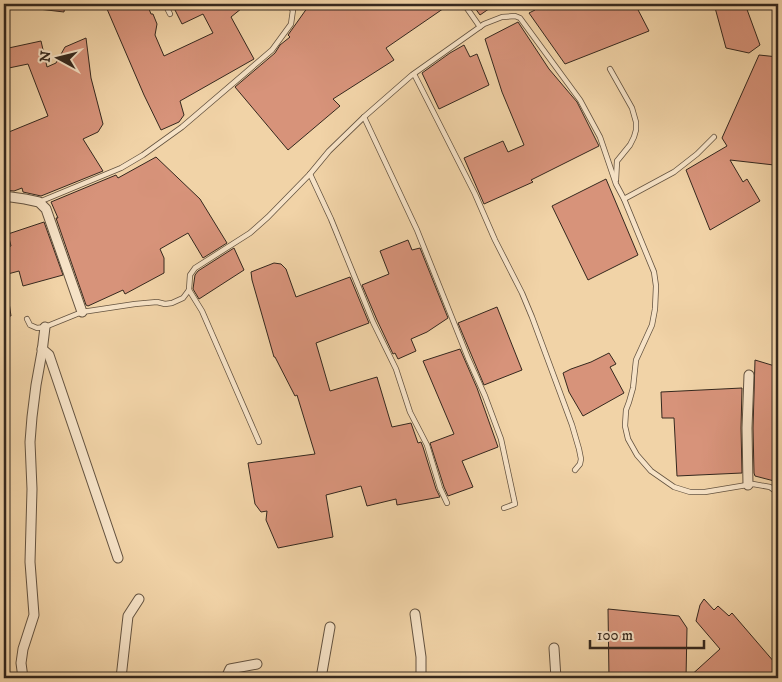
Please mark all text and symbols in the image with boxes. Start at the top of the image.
north arrow [32,32,82,82]
text: N [36,49,56,63]
scale bar [590,617,703,649]
text: 100 m [597,626,633,645]

